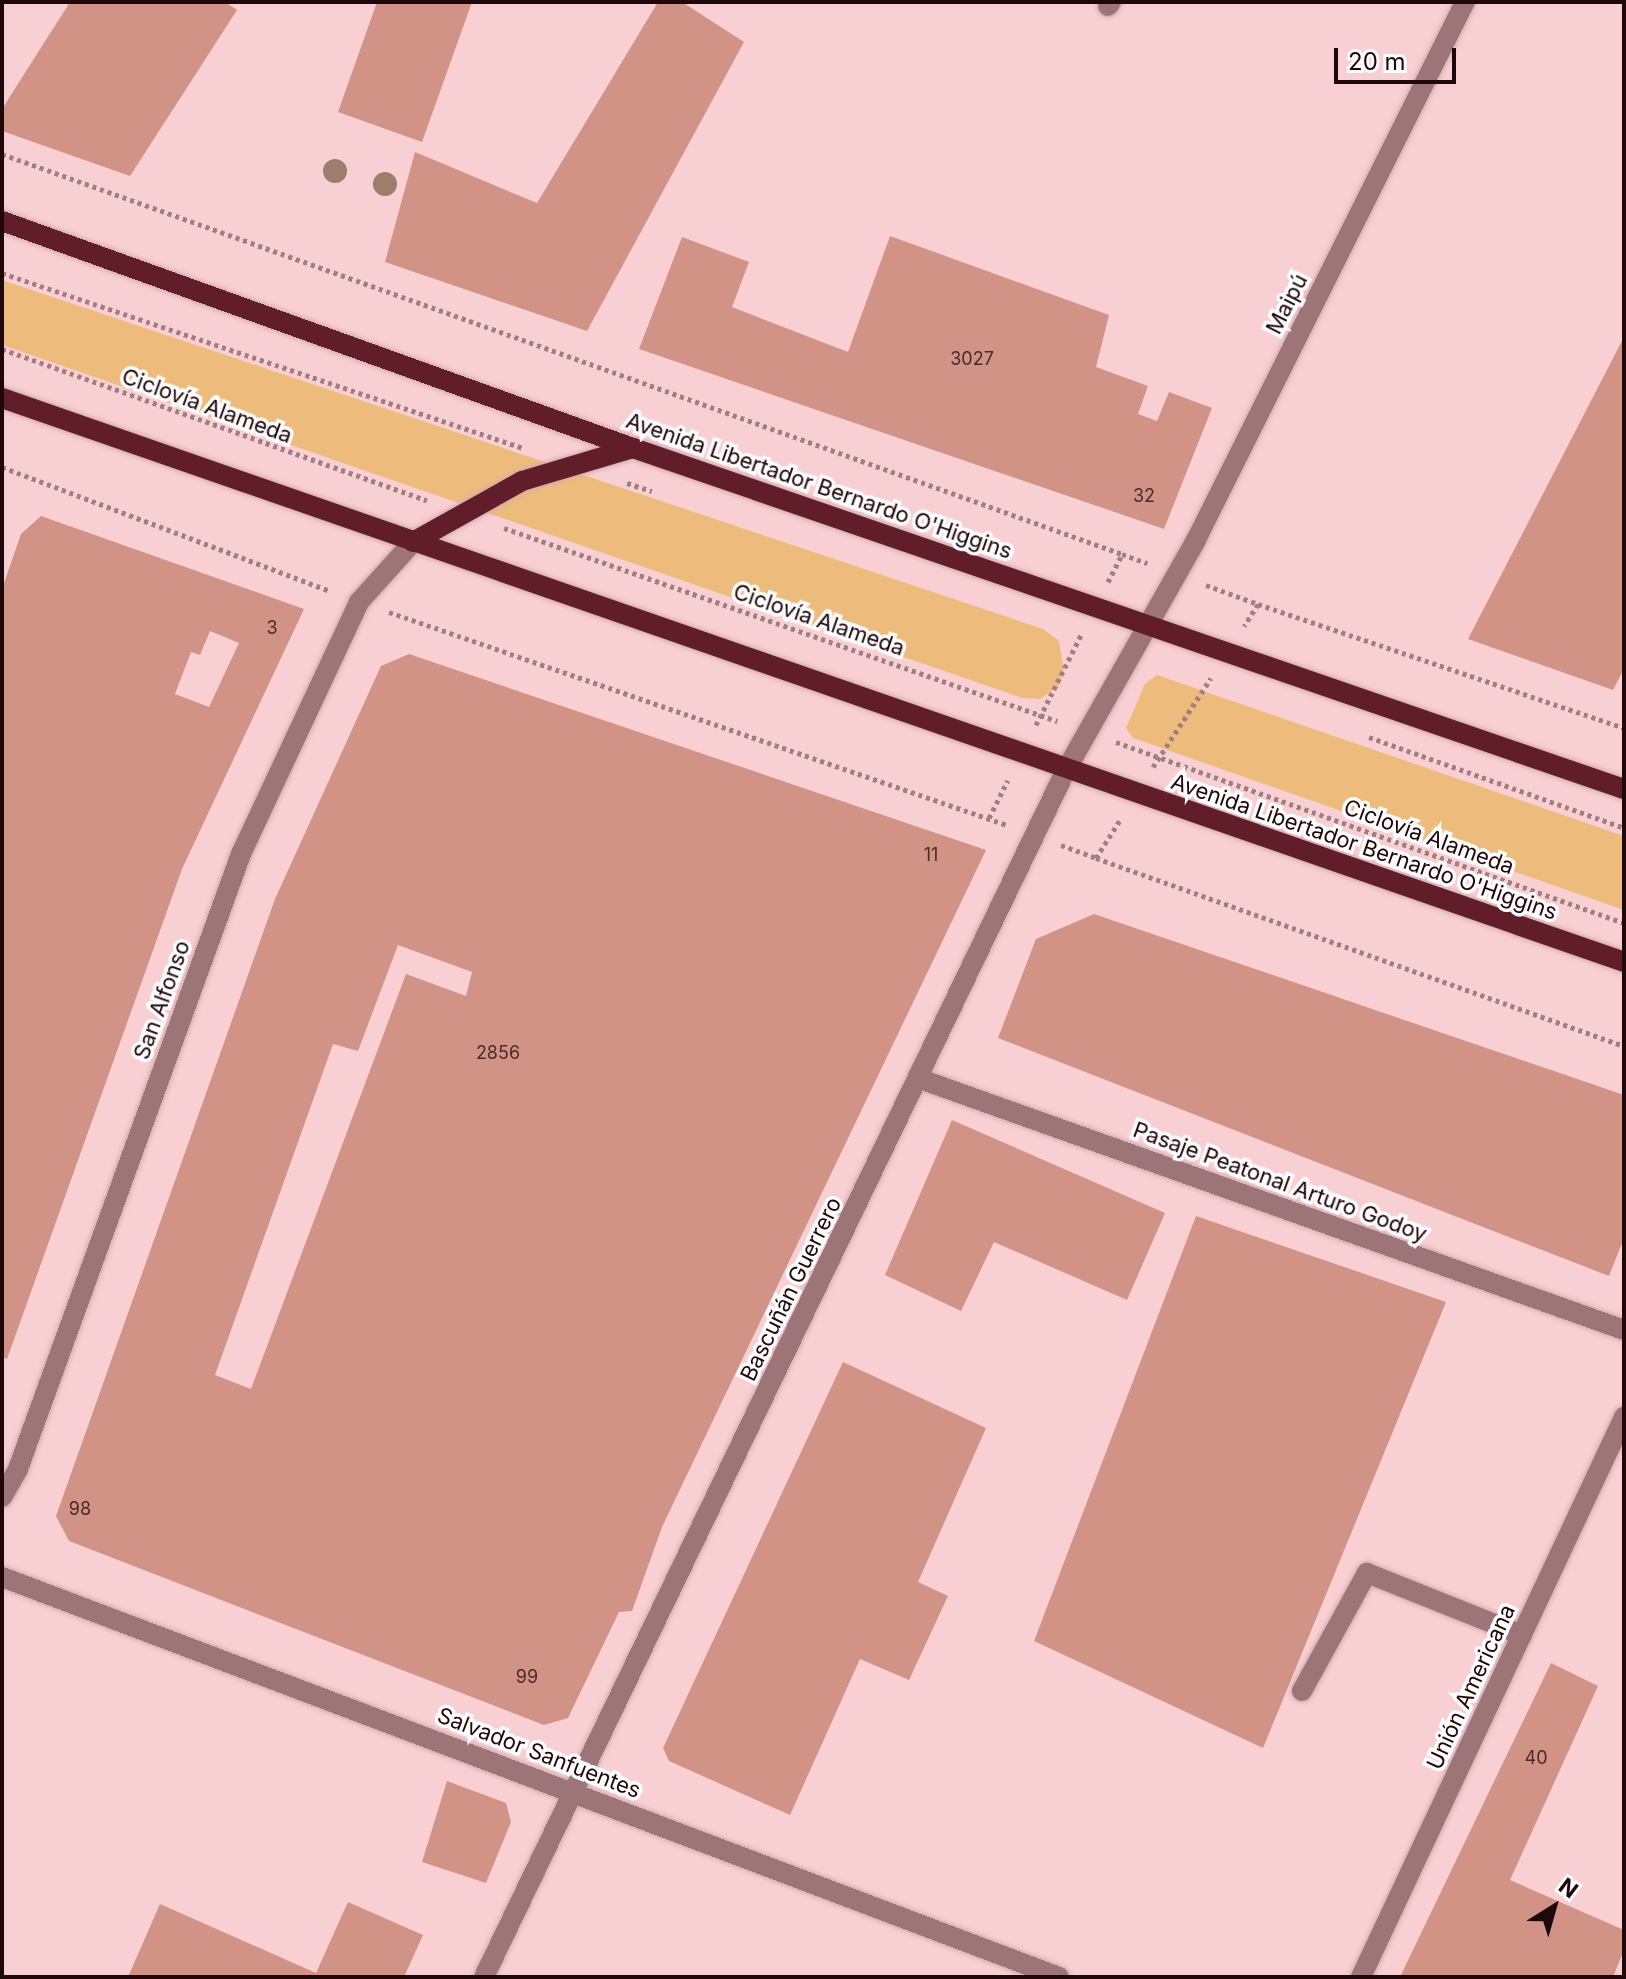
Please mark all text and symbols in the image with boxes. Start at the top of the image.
scale bar [1338,32,1460,82]
text: 20 m [1348,47,1406,76]
street label: Maipú [1261,269,1313,339]
house number: 3027 [950,348,994,370]
street label: Ciclovía Alameda [118,363,296,449]
street label: Avenida Libertador Bernardo O'Higgins [623,407,1015,565]
house number: 32 [1133,485,1155,507]
street label: Ciclovía Alameda [730,578,908,662]
house number: 3 [266,617,278,639]
street label: Avenida Libertador Bernardo O'Higgins [1168,768,1560,926]
street label: Ciclovía Alameda [1340,794,1518,880]
house number: 11 [924,844,938,866]
street label: San Alfonso [128,937,196,1063]
house number: 2856 [476,1042,520,1064]
street label: Pasaje Peatonal Arturo Godoy [1130,1116,1430,1248]
street label: Bascuñán Guerrero [735,1193,847,1385]
house number: 98 [69,1498,91,1520]
street label: Unión Americana [1421,1600,1521,1774]
house number: 99 [516,1666,538,1688]
street label: Salvador Sanfuentes [434,1702,644,1804]
house number: 40 [1525,1747,1547,1769]
north arrow [1514,1867,1594,1947]
text: N [1554,1872,1583,1903]

